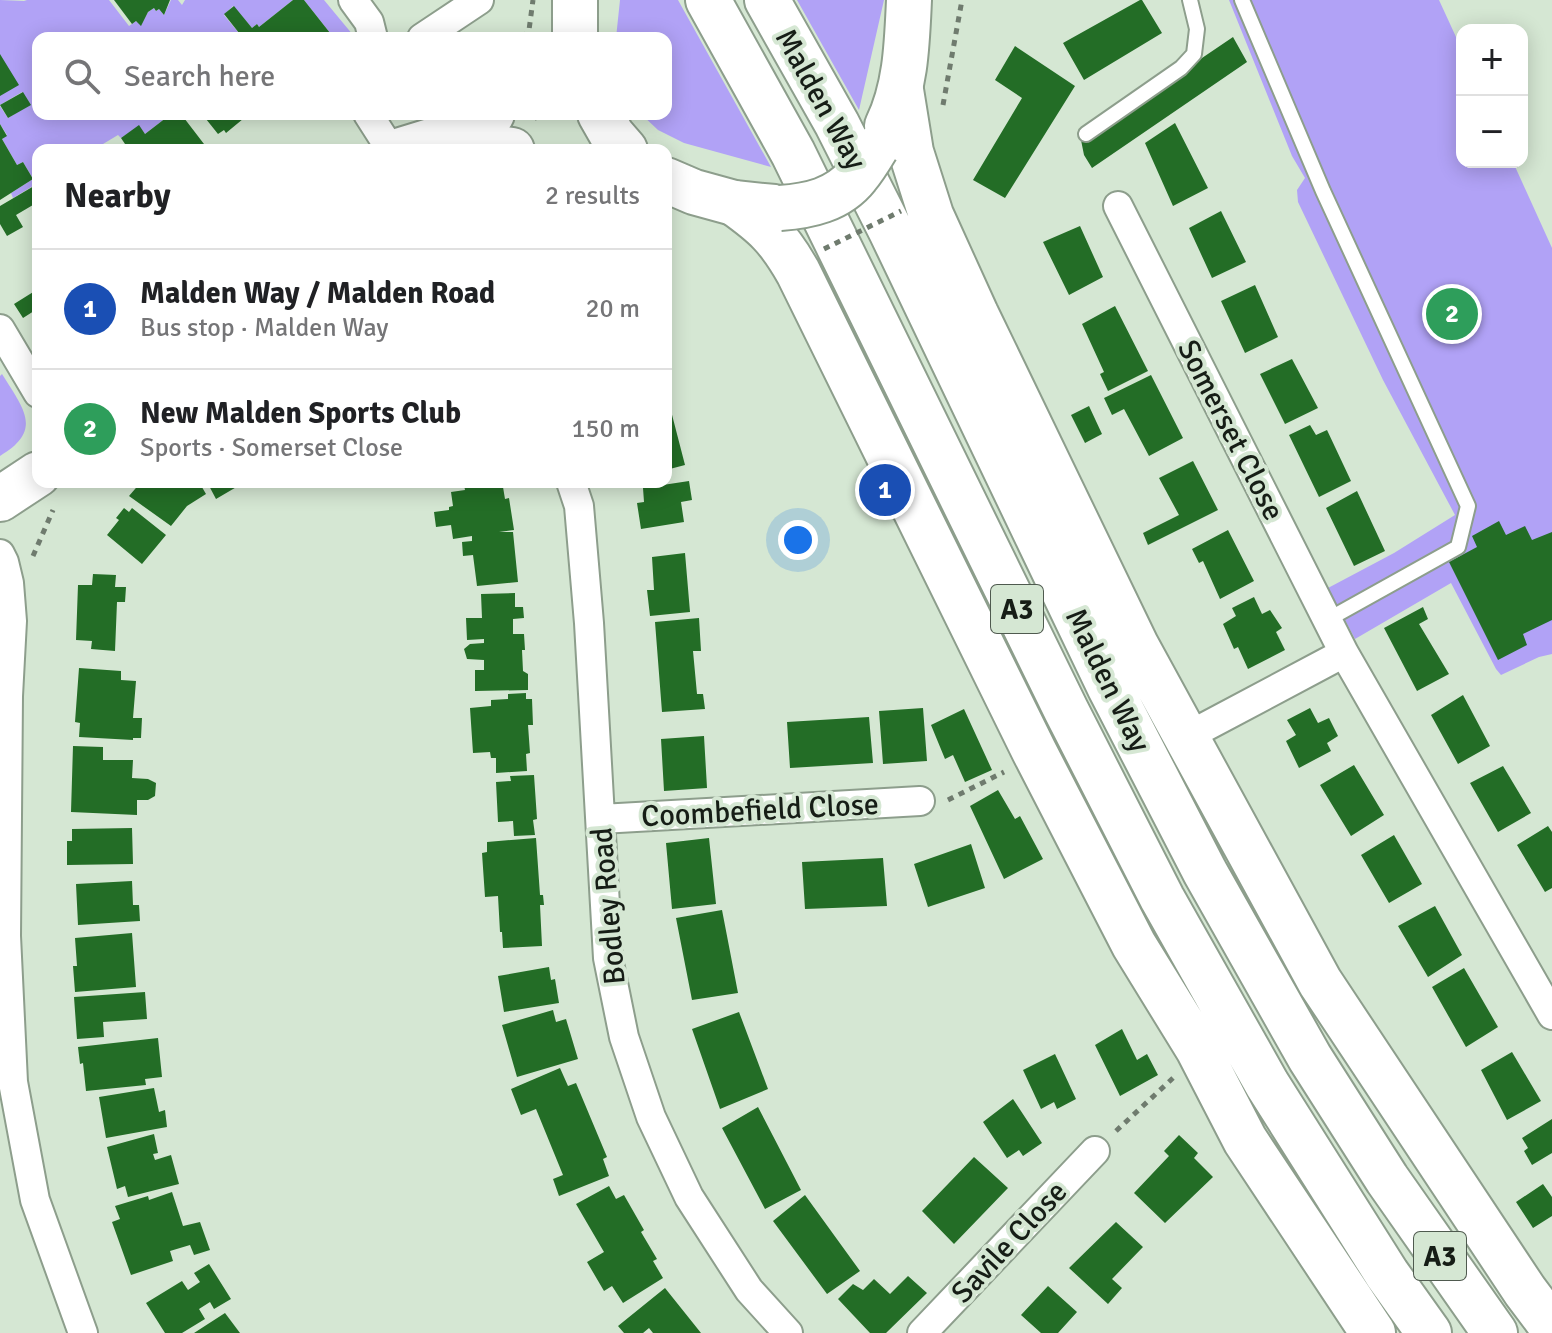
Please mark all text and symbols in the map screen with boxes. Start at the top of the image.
street label: Malden Way [767,22,874,176]
map controls [1456,24,1528,168]
button: + [1456,24,1528,96]
search box [32,32,672,120]
icon: search [60,54,104,98]
text: Search here [124,58,275,95]
button: − [1456,96,1528,168]
text: Nearby [64,175,171,217]
text: 2 results [545,180,640,212]
text: Malden Way / Malden Road [140,275,495,312]
pin: 2 [1426,284,1478,344]
text: 1 [83,293,97,325]
text: 20 m [585,293,640,325]
text: Bus stop · Malden Way [140,312,388,344]
street label: Somerset Close [1169,334,1292,527]
text: New Malden Sports Club [140,395,461,432]
text: 2 [83,413,97,445]
text: 150 m [571,413,640,445]
text: Sports · Somerset Close [140,432,403,464]
pin: 1 [859,460,911,520]
your location [778,520,818,560]
road number: A3 [991,585,1043,633]
street label: Malden Way [1057,602,1158,758]
street label: Coombefield Close [640,786,880,835]
street label: Bodley Road [583,826,634,986]
street label: Savile Close [944,1174,1075,1311]
road number: A3 [1414,1232,1466,1280]

